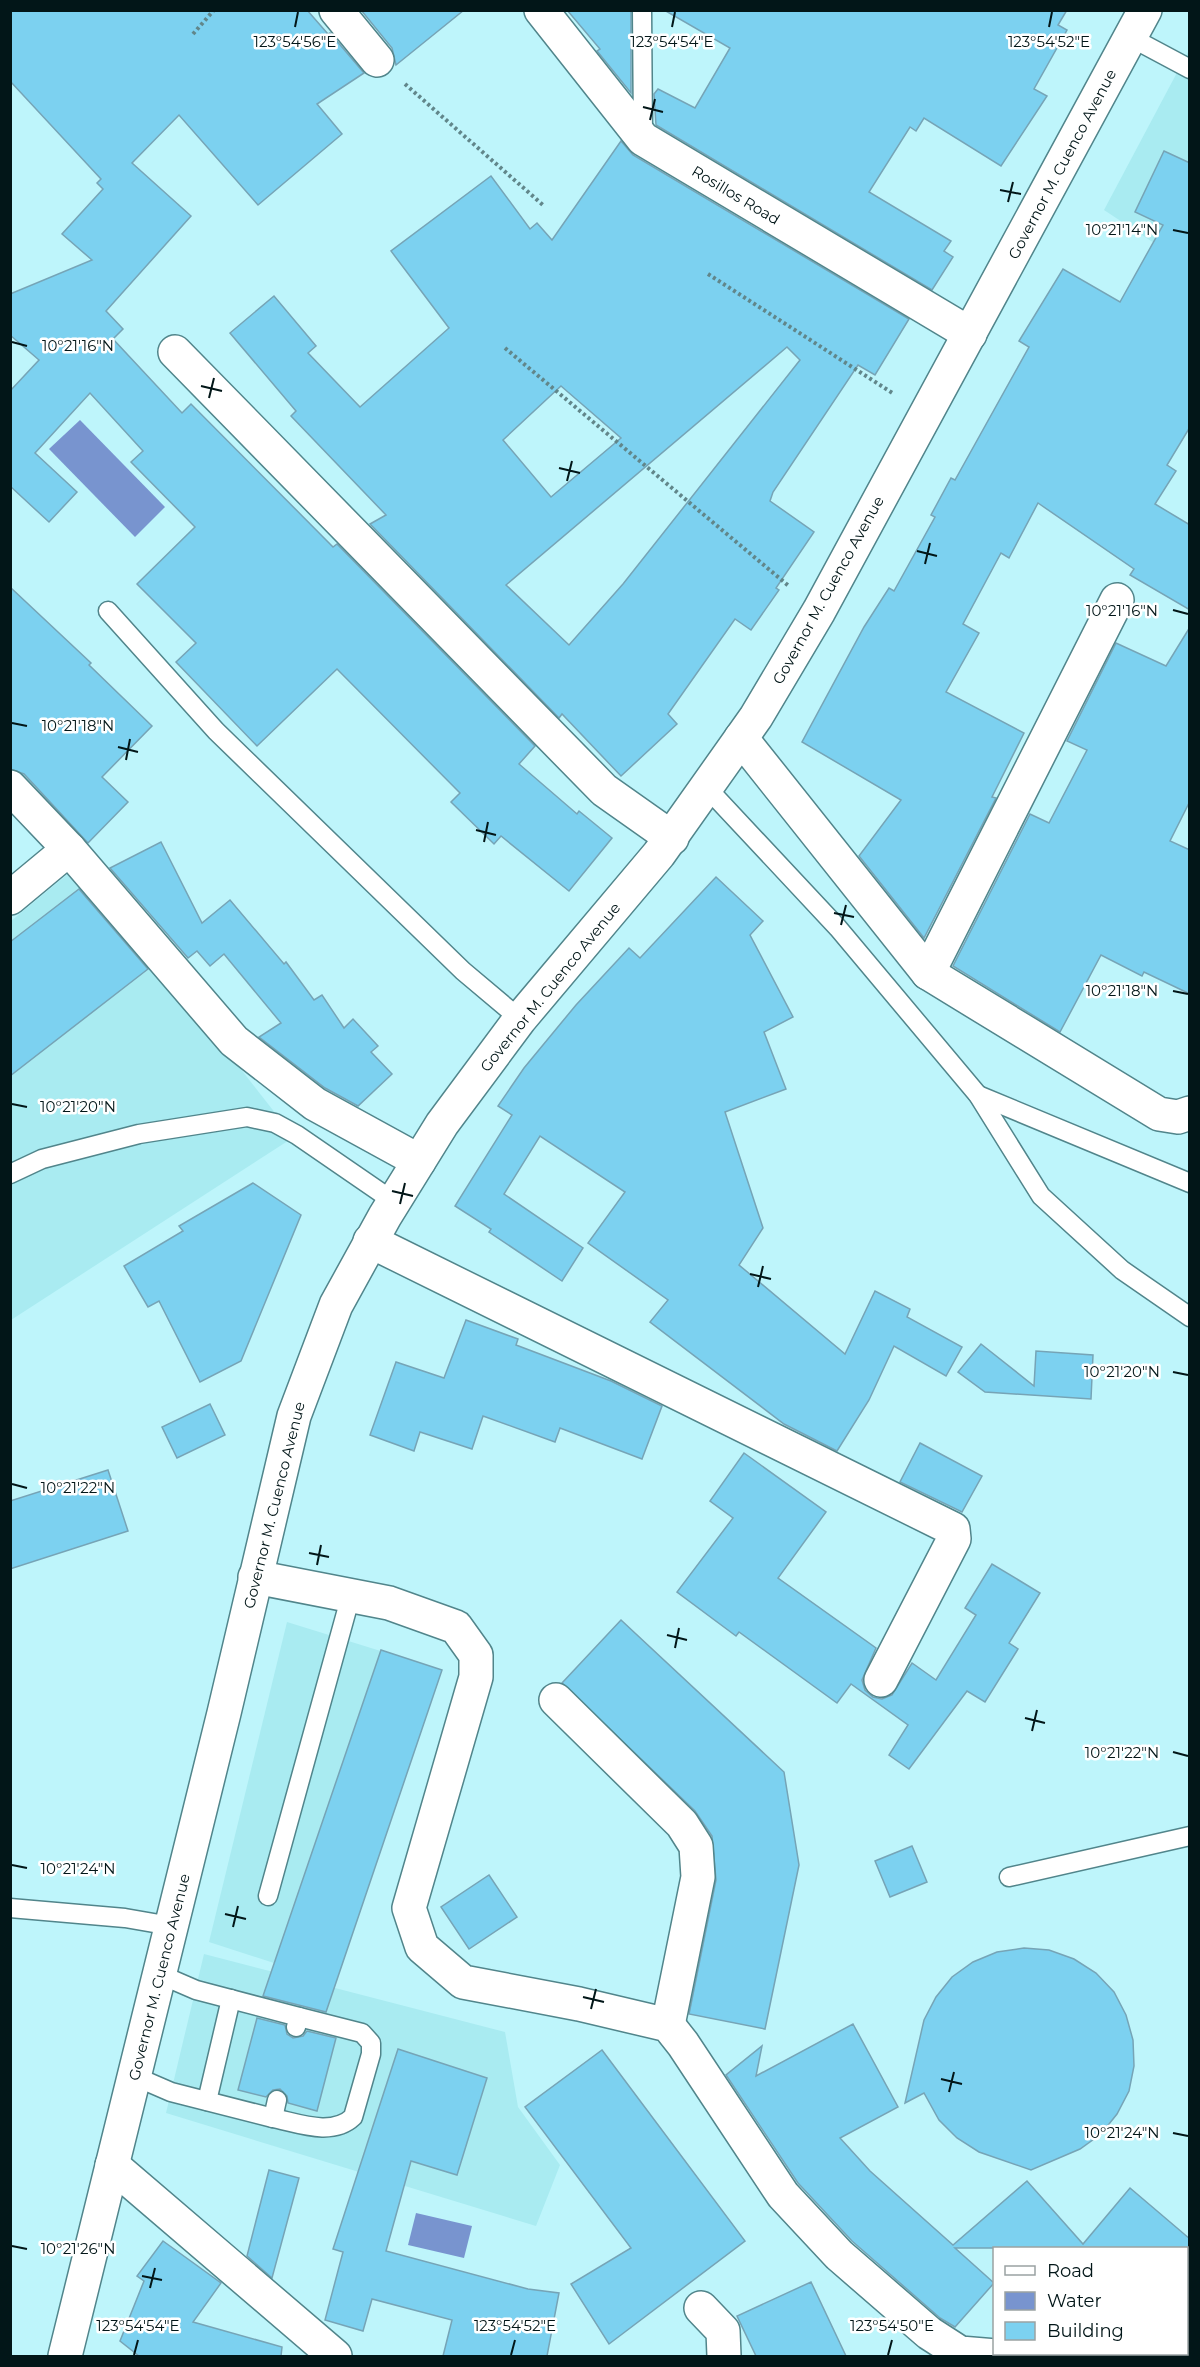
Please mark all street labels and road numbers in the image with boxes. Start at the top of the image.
street label: Governor M. Cuenco Avenue [1004,66,1120,262]
street label: Rosillos Road [688,161,784,229]
street label: Governor M. Cuenco Avenue [768,492,888,688]
street label: Governor M. Cuenco Avenue [476,898,624,1076]
street label: Governor M. Cuenco Avenue [239,1400,309,1610]
street label: Governor M. Cuenco Avenue [124,1872,194,2082]

